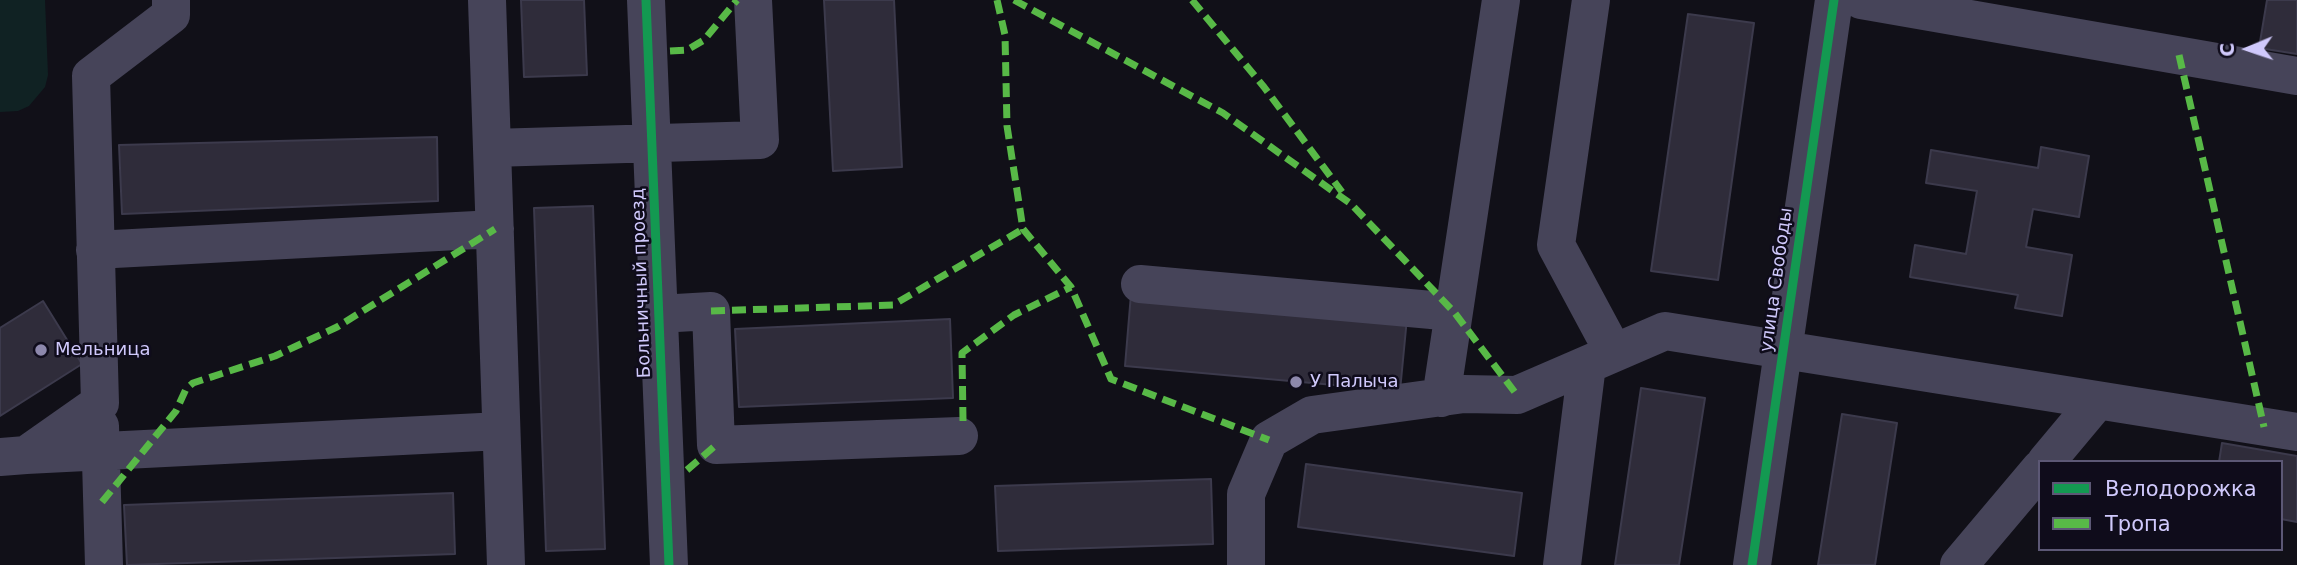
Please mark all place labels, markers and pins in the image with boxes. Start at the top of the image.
place label: Мельница [55,339,150,361]
marker: Мельница [33,342,49,358]
place label: У Палыча [1310,371,1399,393]
marker: У Палыча [1288,374,1304,390]

